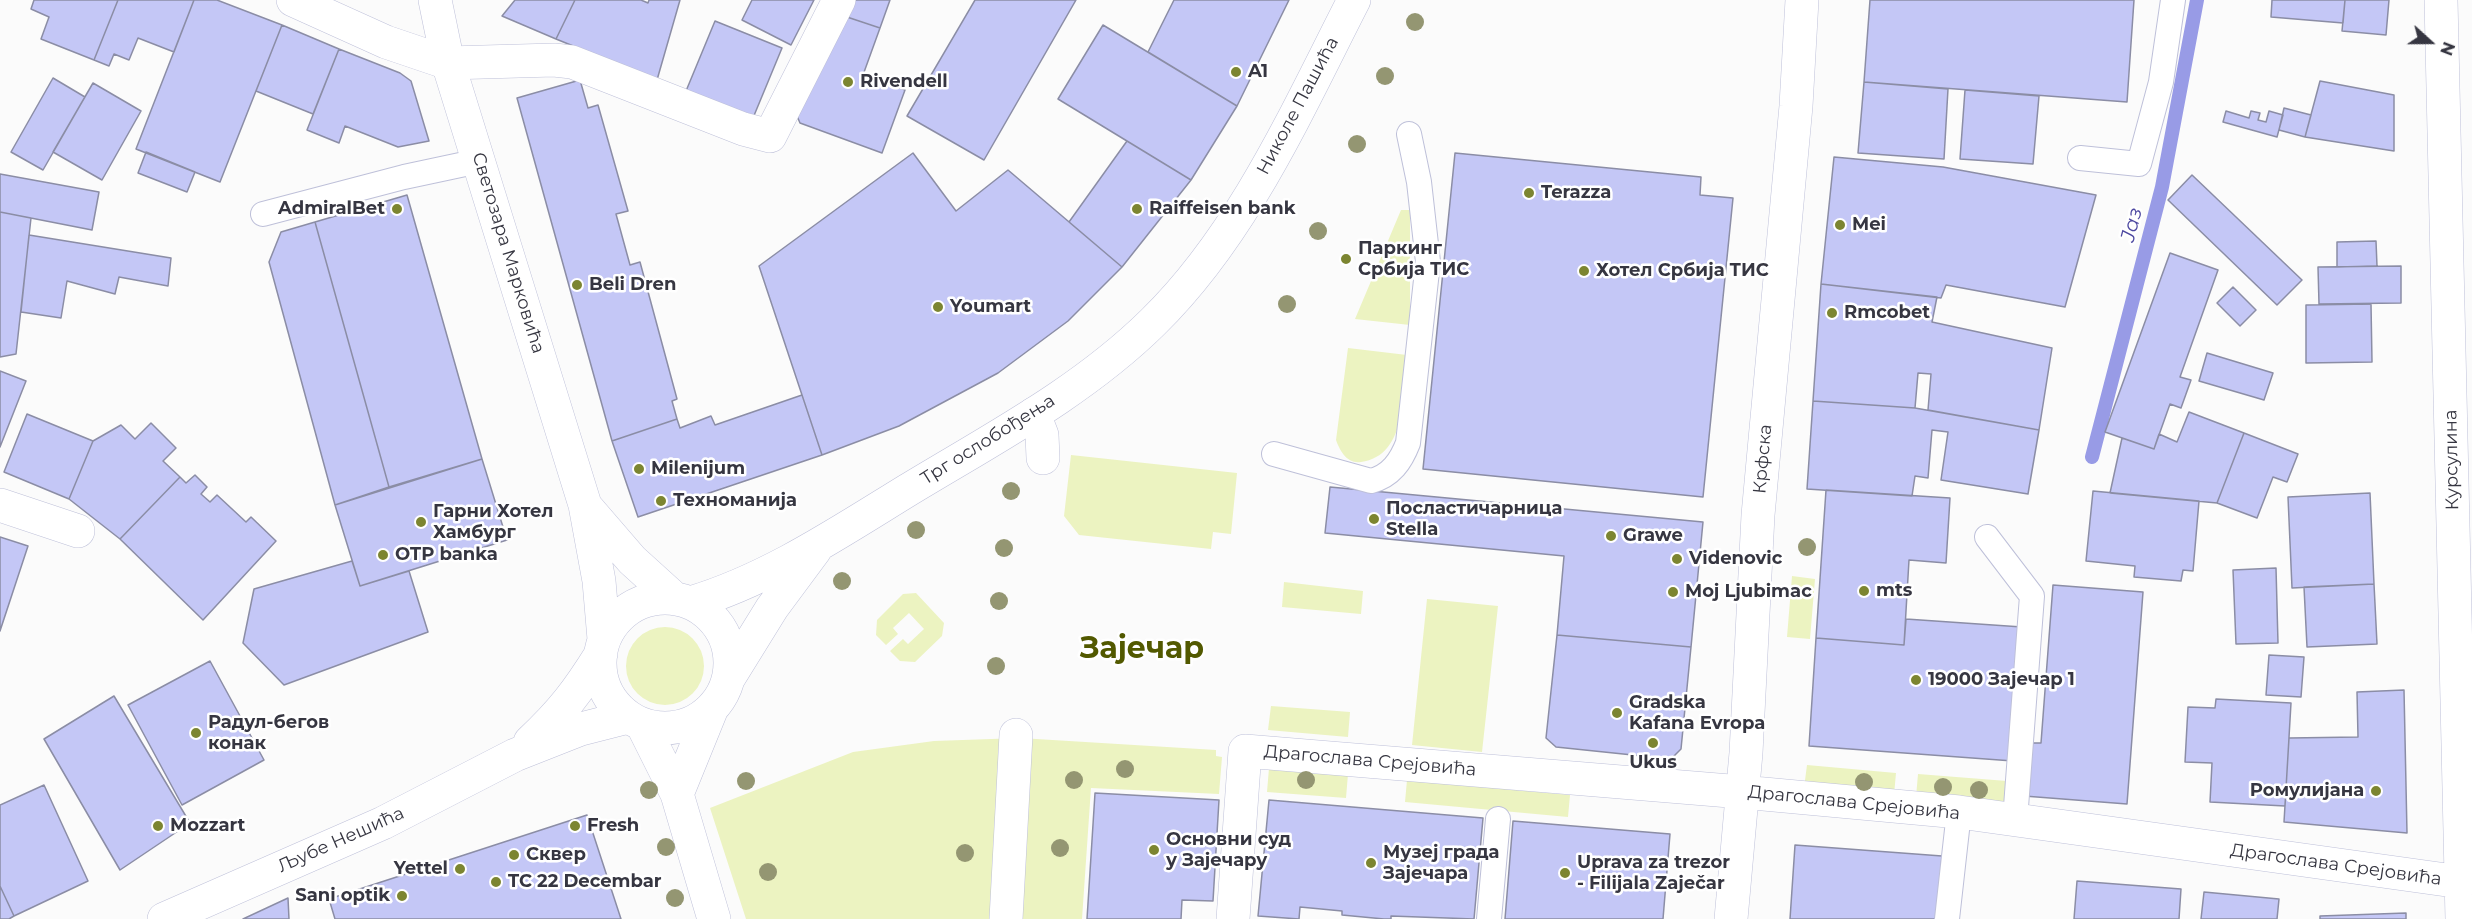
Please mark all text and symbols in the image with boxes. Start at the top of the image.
north arrow [2400,12,2460,72]
street label: Николе Пашића [1253,33,1343,179]
text: N [2436,39,2458,58]
place label: A1 [1248,61,1268,83]
marker: A1 [1229,65,1243,79]
place label: Rivendell [860,71,948,93]
marker: Rivendell [841,75,855,89]
street label: Светозара Марковића [467,150,549,356]
place label: Terazza [1541,182,1611,204]
marker: Terazza [1522,186,1536,200]
place label: AdmiralBet [278,198,385,220]
place label: Raiffeisen bank [1149,198,1295,220]
marker: AdmiralBet [390,202,404,216]
marker: Raiffeisen bank [1130,202,1144,216]
water label: Јаз [2116,205,2148,245]
place label: Mei [1852,214,1886,236]
marker: Mei [1833,218,1847,232]
place label: Паркинг Србија ТИС [1358,238,1469,280]
marker: Паркинг Србија ТИС [1339,252,1353,266]
place label: Хотел Србија ТИС [1596,260,1769,282]
marker: Хотел Србија ТИС [1577,264,1591,278]
place label: Beli Dren [589,274,676,296]
marker: Beli Dren [570,278,584,292]
place label: Youmart [950,296,1031,318]
marker: Youmart [931,300,945,314]
place label: Rmcobet [1844,302,1930,324]
marker: Rmcobet [1825,306,1839,320]
street label: Трг ослобођења [917,390,1059,490]
street label: Курсулина [2440,410,2464,510]
street label: Крфска [1749,423,1777,495]
place label: Milenijum [651,458,745,480]
marker: Milenijum [632,462,646,476]
place label: Техноманија [673,490,797,512]
marker: Техноманија [654,494,668,508]
place label: Посластичарница Stella [1386,498,1562,540]
place label: Гарни Хотел Хамбург [433,501,554,544]
marker: Посластичарница Stella [1367,512,1381,526]
marker: Гарни Хотел Хамбург [414,515,428,529]
place label: Grawe [1623,525,1683,547]
marker: Grawe [1604,529,1618,543]
place label: OTP banka [395,544,498,566]
marker: OTP banka [376,548,390,562]
place label: Videnovic [1689,548,1782,570]
marker: Videnovic [1670,552,1684,566]
place label: mts [1876,580,1912,602]
place label: Moj Ljubimac [1685,581,1812,603]
marker: mts [1857,584,1871,598]
marker: Moj Ljubimac [1666,585,1680,599]
district label: Зајечар [1080,631,1204,667]
place label: 19000 Зајечар 1 [1928,669,2075,691]
marker: 19000 Зајечар 1 [1909,673,1923,687]
place label: Gradska Kafana Evropa [1629,692,1765,734]
marker: Gradska Kafana Evropa [1610,706,1624,720]
place label: Радул-бегов конак [208,712,329,754]
marker: Радул-бегов конак [189,726,203,740]
marker: Ukus [1646,736,1660,750]
street label: Драгослава Срејовића [1263,741,1477,781]
place label: Ukus [1629,752,1677,774]
place label: Ромулијана [2250,780,2364,802]
street label: Драгослава Срејовића [1747,781,1961,825]
marker: Ромулијана [2369,784,2383,798]
street label: Љубе Нешића [274,802,408,878]
place label: Mozzart [170,815,245,837]
place label: Fresh [587,815,639,837]
marker: Mozzart [151,819,165,833]
marker: Fresh [568,819,582,833]
place label: Основни суд у Зајечару [1166,829,1291,872]
street label: Драгослава Срејовића [2229,839,2443,891]
place label: Музеј града Зајечара [1383,842,1499,884]
marker: Основни суд у Зајечару [1147,843,1161,857]
place label: Сквер [526,844,586,866]
marker: Сквер [507,848,521,862]
place label: Uprava za trezor - Filijala Zaječar [1577,852,1730,894]
marker: Музеј града Зајечара [1364,856,1378,870]
place label: Yettel [394,858,448,880]
marker: Yettel [453,862,467,876]
marker: Uprava za trezor - Filijala Zaječar [1558,866,1572,880]
place label: TC 22 Decembar [508,871,662,893]
marker: TC 22 Decembar [489,875,503,889]
place label: Sani optik [295,885,390,907]
marker: Sani optik [395,889,409,903]

